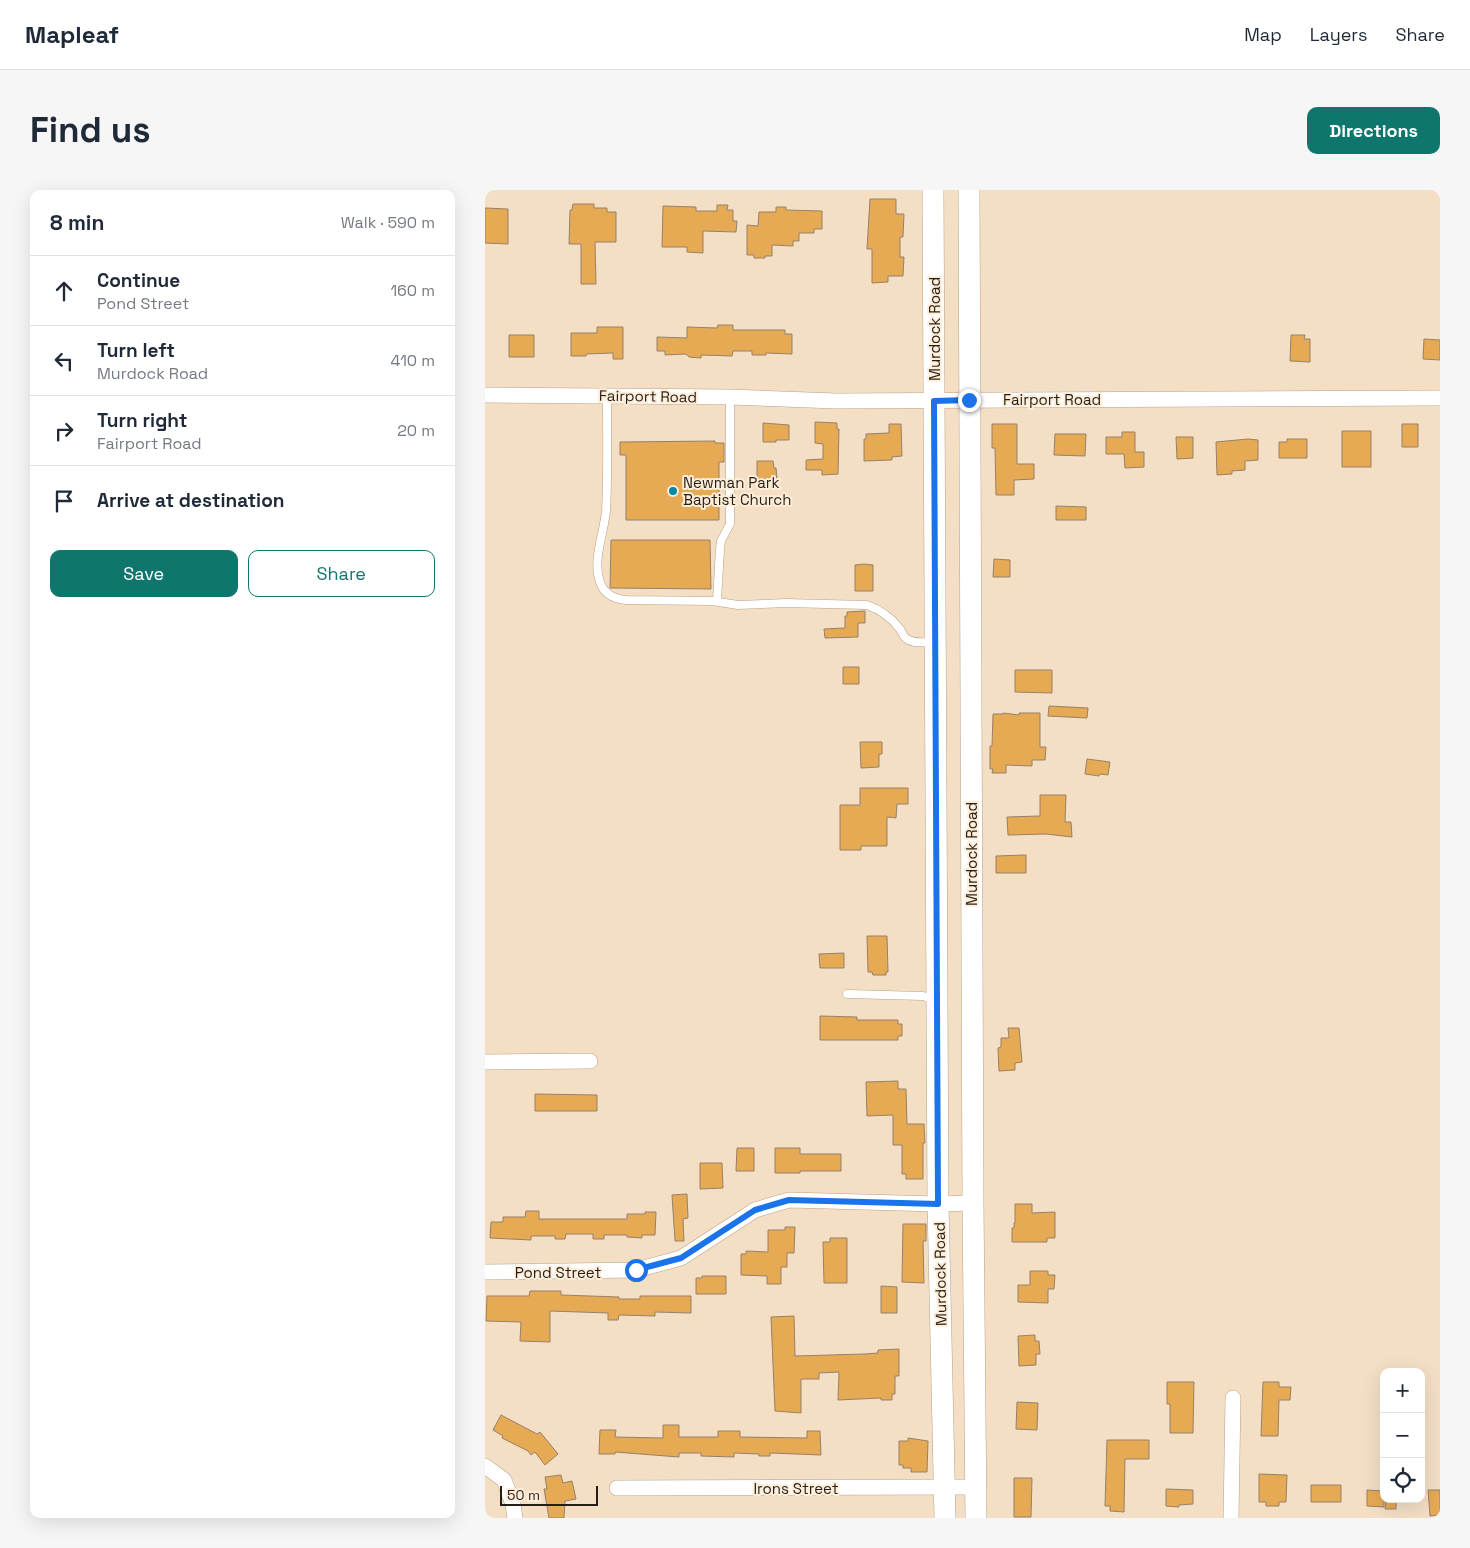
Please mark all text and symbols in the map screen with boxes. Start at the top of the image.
text: Mapleaf [25,19,119,50]
text: Map [1244,23,1282,46]
text: Layers [1310,23,1367,46]
text: Share [1395,23,1445,46]
button: Directions [1307,107,1440,154]
text: Find us [30,108,151,152]
text: 8 min [50,209,104,236]
text: Walk · 590 m [341,212,435,233]
text: Continue [97,268,180,293]
icon: ahead [50,277,78,305]
street label: Murdock Road [925,277,944,381]
text: 160 m [390,280,435,301]
text: Pond Street [97,293,189,314]
text: Turn left [97,338,175,363]
icon: left [50,347,78,375]
text: 410 m [391,350,435,371]
text: Murdock Road [97,363,208,384]
street label: Fairport Road [599,386,697,406]
route end [958,389,981,412]
street label: Fairport Road [1003,390,1101,409]
text: Turn right [97,408,187,433]
icon: right [50,417,78,445]
text: 20 m [397,420,435,441]
text: Fairport Road [97,433,202,454]
place label: Newman Park Baptist Church [683,473,791,509]
marker: Newman Park Baptist Church [667,485,679,497]
icon: arrive [50,487,78,515]
text: Arrive at destination [97,488,285,513]
button: Save [50,550,238,597]
button: Share [248,550,435,597]
street label: Murdock Road [962,802,981,906]
street label: Murdock Road [930,1222,950,1326]
route start [625,1259,648,1282]
street label: Pond Street [515,1263,601,1282]
map controls [1380,1368,1425,1503]
button: + [1380,1368,1425,1413]
button: − [1380,1413,1425,1458]
button: locate [1380,1458,1425,1503]
street label: Irons Street [753,1479,839,1498]
scale bar [500,1483,597,1506]
text: 50 m [507,1486,540,1504]

